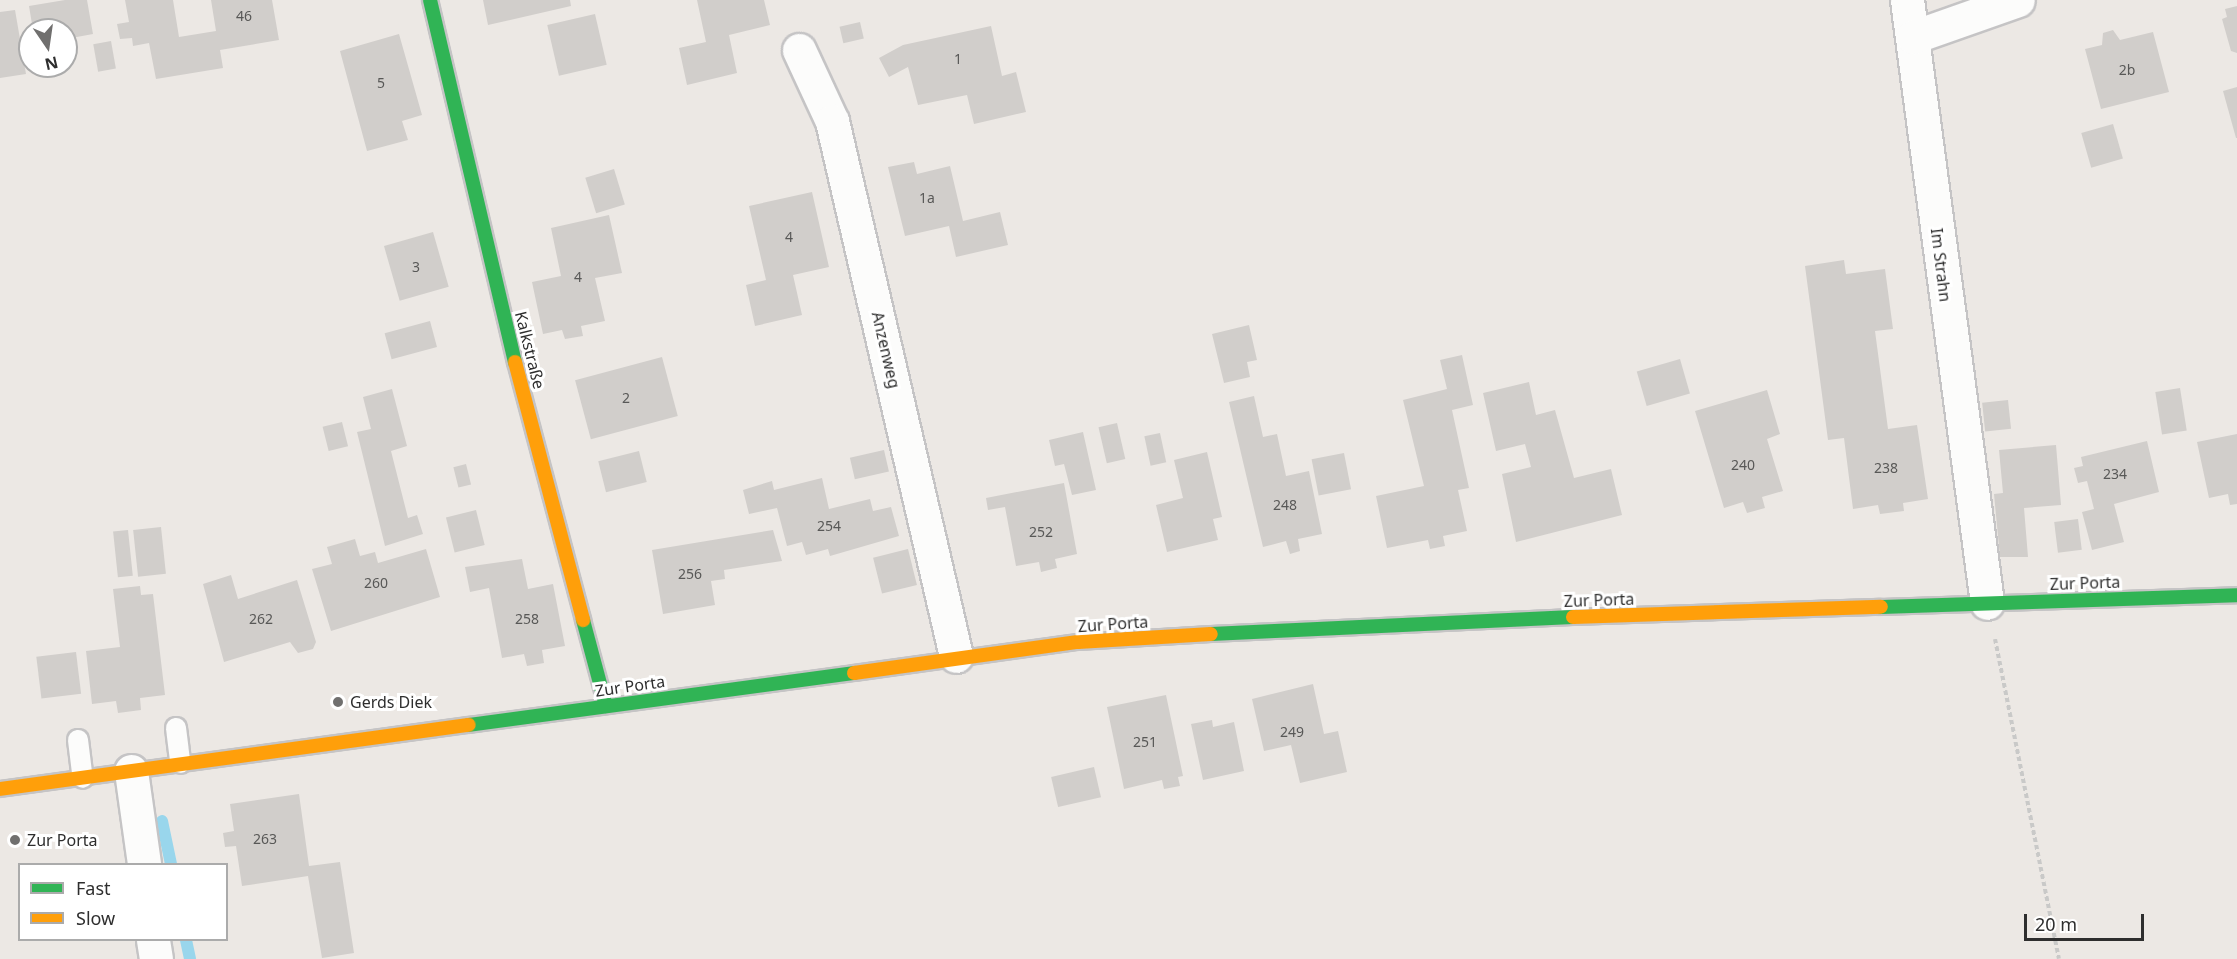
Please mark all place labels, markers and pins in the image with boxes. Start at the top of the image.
place label: Gerds Diek [350,692,432,712]
marker: Gerds Diek [331,695,345,709]
place label: Zur Porta [27,830,98,850]
marker: Zur Porta [8,833,22,847]

